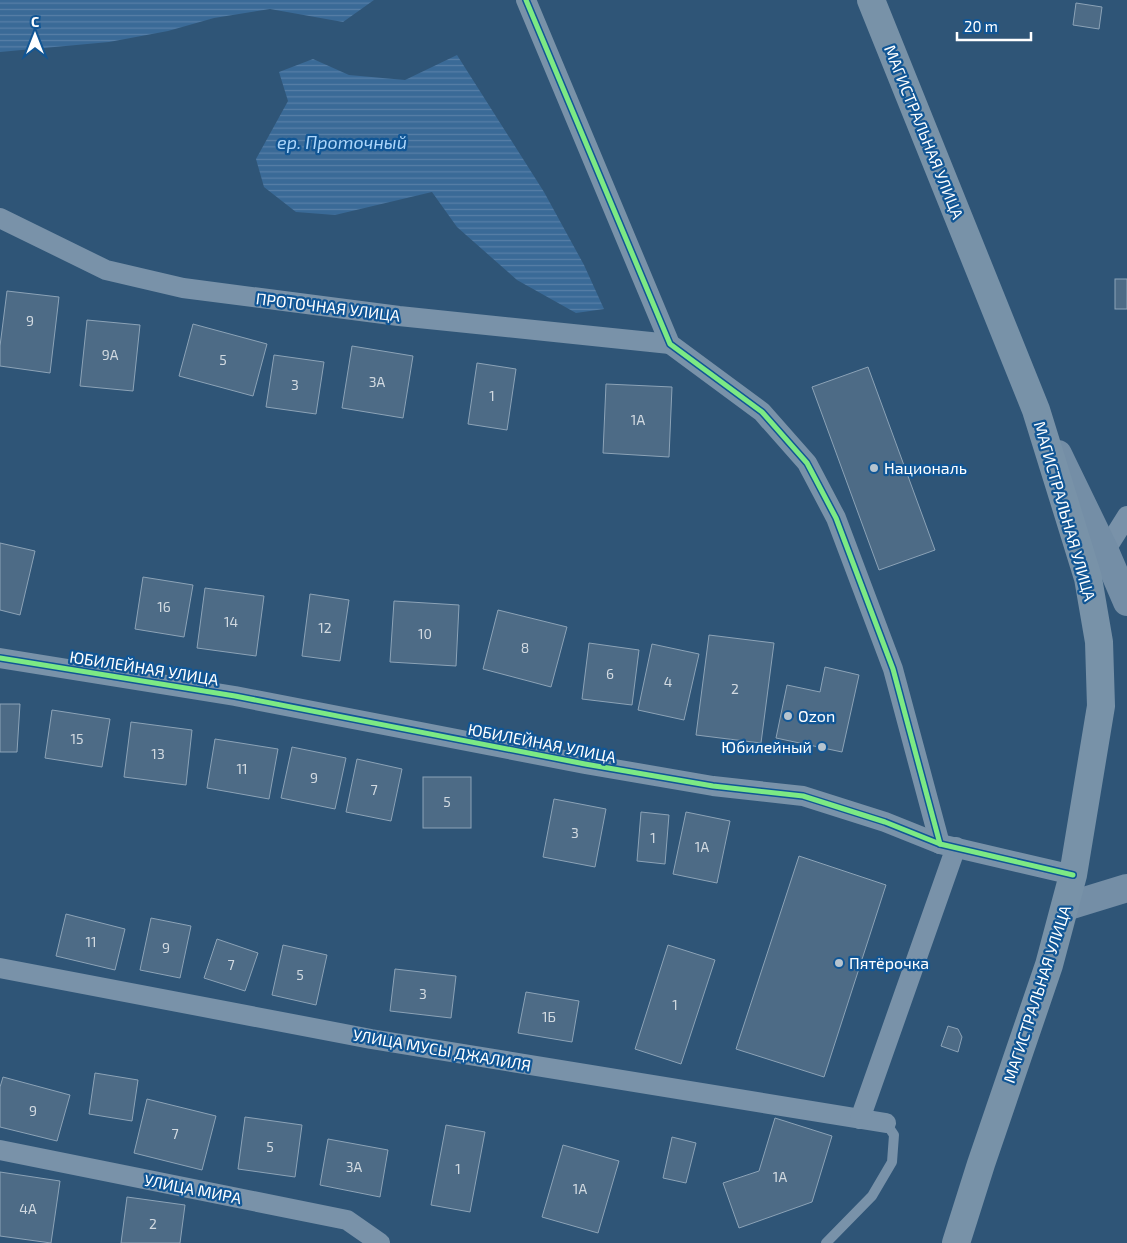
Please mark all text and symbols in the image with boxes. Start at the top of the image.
north arrow [10,10,60,60]
scale bar [957,10,1031,42]
text: С [31,13,39,30]
text: 20 m [964,17,998,35]
street label: МАГИСТРАЛЬНАЯ УЛИЦА [881,42,968,222]
water label: ер. Проточный [277,131,407,153]
street label: ПРОТОЧНАЯ УЛИЦА [255,288,401,325]
house number: 9 [26,312,34,329]
house number: 9А [102,346,119,363]
house number: 5 [219,351,227,368]
house number: 3А [369,373,386,390]
house number: 3 [291,376,299,393]
house number: 1 [489,387,495,404]
house number: 1А [631,411,645,428]
street label: МАГИСТРАЛЬНАЯ УЛИЦА [1031,419,1100,603]
place label: Националь [884,458,967,477]
marker: Националь [868,462,880,474]
house number: 16 [157,598,171,615]
house number: 14 [224,613,238,630]
house number: 12 [318,619,332,636]
house number: 10 [418,625,432,642]
house number: 8 [521,639,529,656]
street label: ЮБИЛЕЙНАЯ УЛИЦА [68,646,220,689]
house number: 6 [606,665,614,682]
house number: 4 [664,673,672,690]
house number: 2 [731,680,739,697]
place label: Ozon [798,706,835,725]
marker: Ozon [782,710,794,722]
street label: ЮБИЛЕЙНАЯ УЛИЦА [466,719,618,766]
house number: 15 [70,730,84,747]
place label: Юбилейный [721,737,812,756]
marker: Юбилейный [816,741,828,753]
house number: 13 [151,745,165,762]
house number: 11 [236,760,248,777]
house number: 9 [310,769,318,786]
house number: 7 [370,781,378,798]
house number: 5 [443,793,451,810]
house number: 3 [571,824,579,841]
house number: 1 [650,829,656,846]
house number: 1А [695,838,709,855]
street label: МАГИСТРАЛЬНАЯ УЛИЦА [999,902,1074,1085]
house number: 11 [85,933,97,950]
house number: 9 [162,939,170,956]
place label: Пятёрочка [849,953,929,972]
house number: 7 [227,956,235,973]
marker: Пятёрочка [833,957,845,969]
house number: 5 [296,966,304,983]
house number: 3 [419,985,427,1002]
house number: 1 [672,996,678,1013]
house number: 1Б [542,1008,556,1025]
street label: УЛИЦА МУСЫ ДЖАЛИЛЯ [351,1024,533,1075]
house number: 9 [29,1102,37,1119]
house number: 7 [171,1125,179,1142]
house number: 5 [266,1138,274,1155]
house number: 3А [346,1158,363,1175]
house number: 1 [455,1160,461,1177]
house number: 1А [773,1168,787,1185]
street label: УЛИЦА МИРА [143,1170,243,1207]
house number: 1А [573,1180,587,1197]
house number: 4А [19,1200,37,1217]
house number: 2 [149,1215,157,1232]

